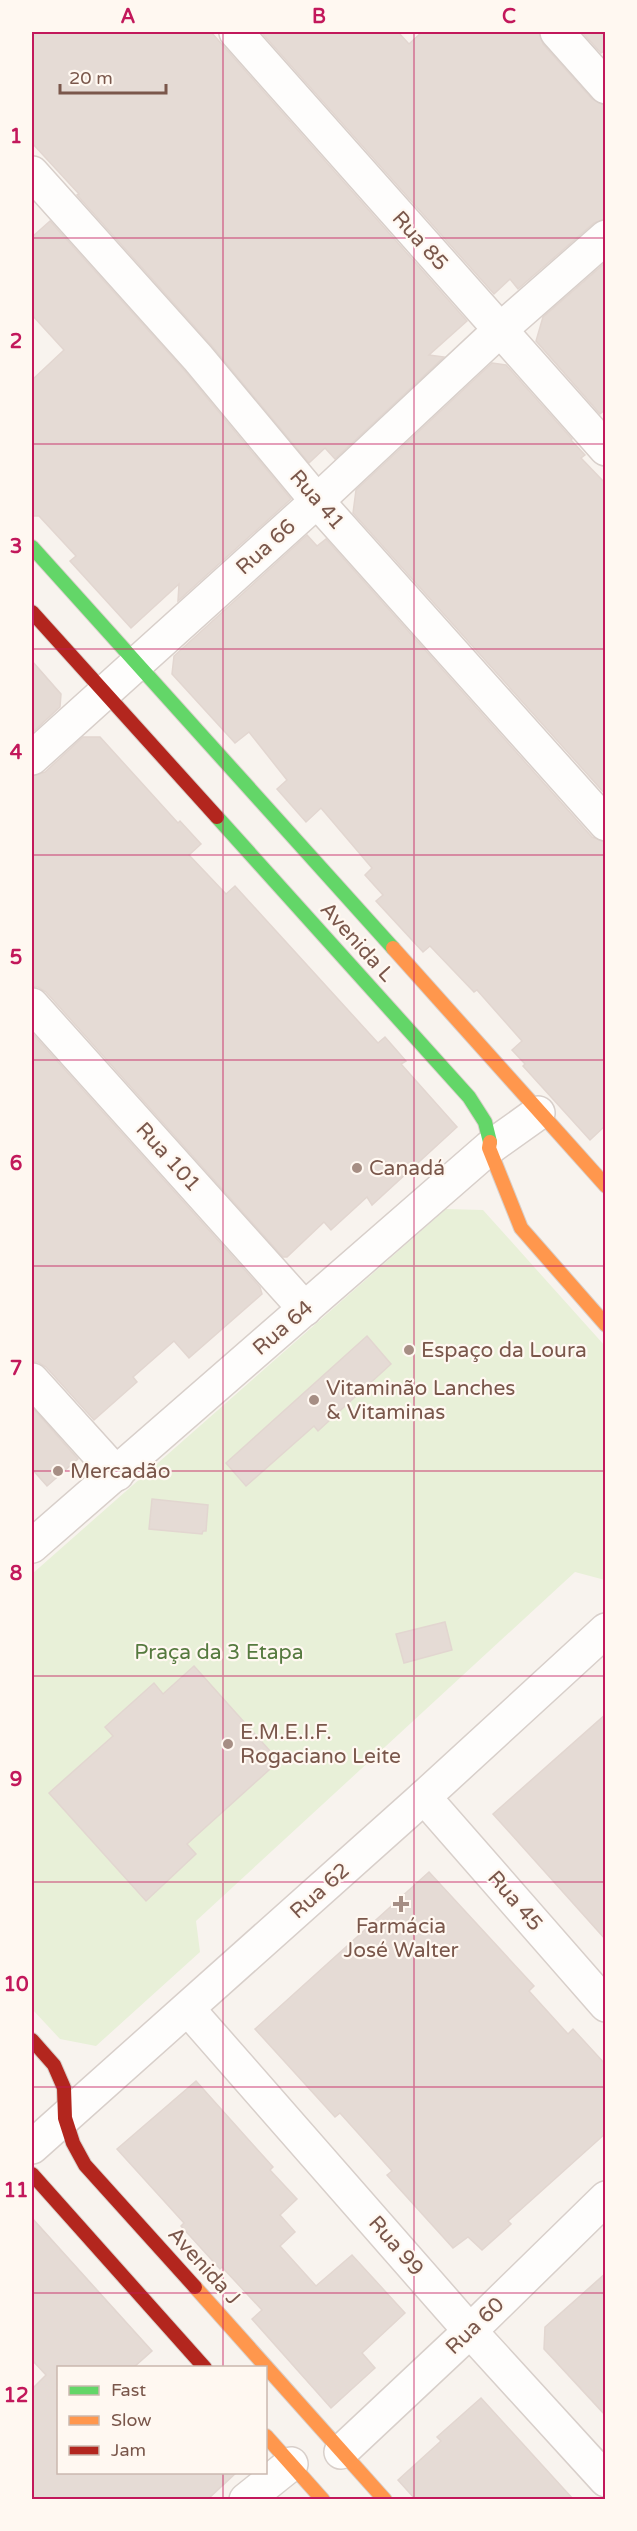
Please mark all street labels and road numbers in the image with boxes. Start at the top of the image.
street label: Rua 85 [387,206,453,276]
street label: Rua 41 [284,465,350,535]
street label: Rua 66 [231,514,301,580]
street label: Avenida L [315,897,399,987]
street label: Rua 101 [130,1117,206,1197]
street label: Rua 64 [248,1295,318,1361]
street label: Rua 62 [285,1858,355,1924]
street label: Rua 45 [482,1866,548,1936]
street label: Rua 99 [363,2211,429,2281]
street label: Avenida J [163,2222,245,2310]
street label: Rua 60 [441,2292,509,2360]

